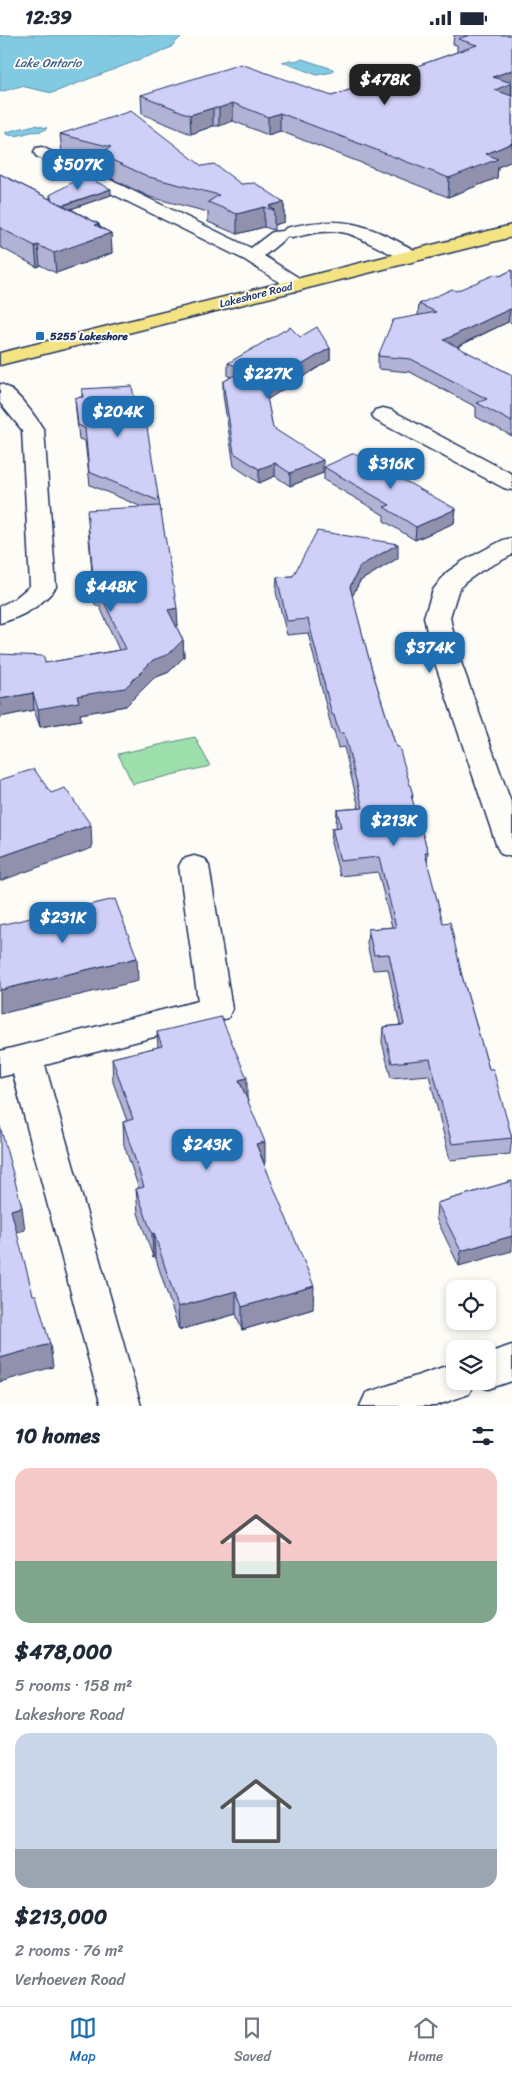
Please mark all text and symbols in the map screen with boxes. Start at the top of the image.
text: 12:39 [25,1,72,34]
water label: Lake Ontario [15,52,82,74]
pin: $478K [350,63,420,106]
text: $478K [360,65,410,94]
pin: $507K [43,149,113,191]
text: $507K [53,150,103,179]
street label: Lakeshore Road [217,276,296,313]
place label: 5255 Lakeshore [50,327,128,346]
marker: 5255 Lakeshore [34,330,46,342]
pin: $227K [233,357,303,400]
text: $227K [244,359,292,388]
pin: $204K [83,395,153,438]
text: $204K [93,397,143,426]
pin: $316K [356,447,426,490]
text: $316K [368,449,414,478]
pin: $448K [76,571,146,613]
text: $448K [86,572,136,601]
pin: $374K [395,631,465,674]
text: $374K [406,633,454,662]
pin: $213K [359,805,429,847]
text: $213K [371,806,417,835]
pin: $231K [28,901,98,944]
text: $231K [40,903,86,932]
pin: $243K [172,1129,242,1171]
text: $243K [183,1130,231,1159]
map controls [446,1280,496,1390]
button: locate [446,1280,496,1330]
button: layers [446,1340,496,1390]
text: 10 homes [15,1417,100,1455]
icon: filters [469,1422,497,1450]
icon: home [211,1501,301,1591]
text: $478,000 [15,1633,112,1671]
text: 5 rooms · 158 m² [15,1671,132,1700]
text: Lakeshore Road [15,1700,124,1729]
icon: home [211,1766,301,1856]
text: $213,000 [15,1898,107,1936]
text: 2 rooms · 76 m² [15,1936,124,1965]
text: Verhoeven Road [15,1965,125,1994]
tab: Map [69,2014,97,2069]
tab: Saved [234,2014,271,2069]
tab: Home [408,2014,443,2069]

